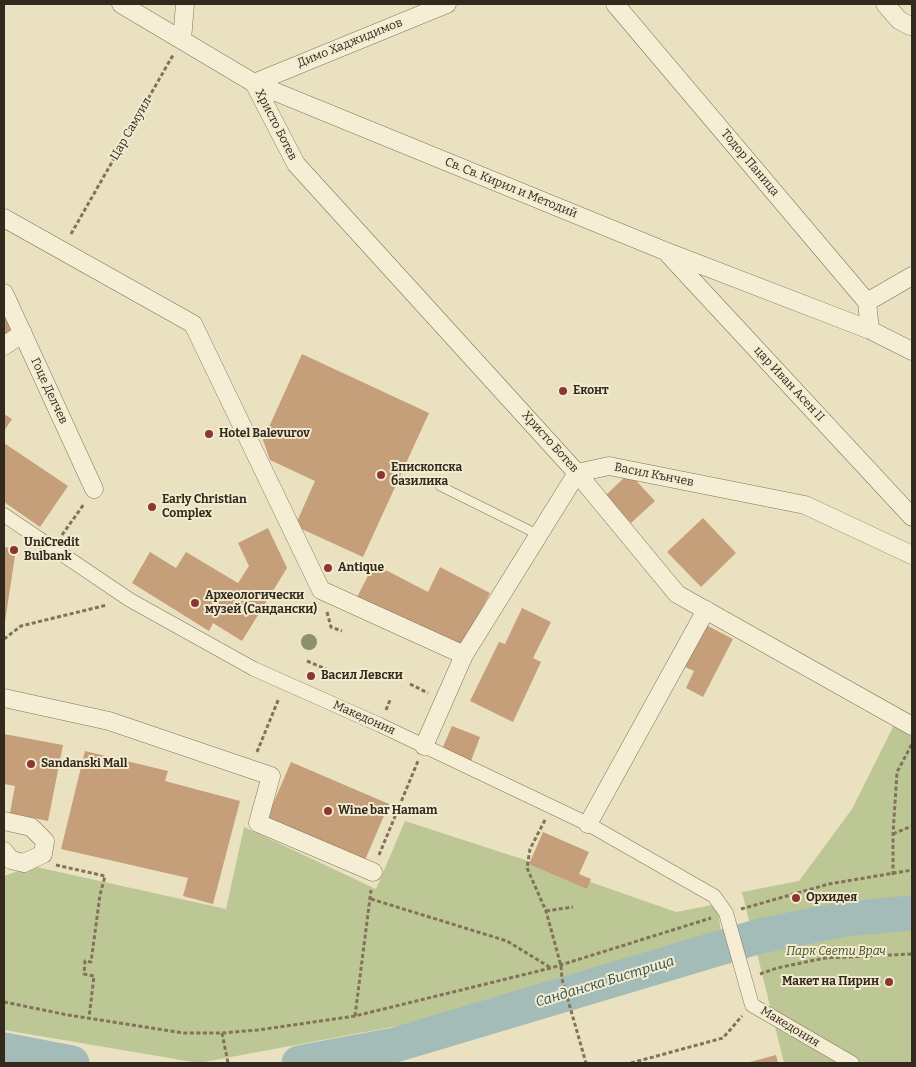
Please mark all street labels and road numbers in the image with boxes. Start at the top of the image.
street label: Димо Хаджидимов [295,15,405,71]
street label: Христо Ботев [252,87,300,163]
street label: Цар Самуил [107,95,155,163]
street label: Тодор Паница [718,127,782,199]
street label: Св. Св. Кирил и Методий [443,155,579,221]
street label: цар Иван Асен II [751,344,827,424]
street label: Гоце Делчев [27,356,71,426]
street label: Христо Ботев [519,408,581,476]
street label: Васил Кънчев [613,460,695,490]
street label: Македония [331,698,397,738]
street label: Македония [758,1004,822,1050]

